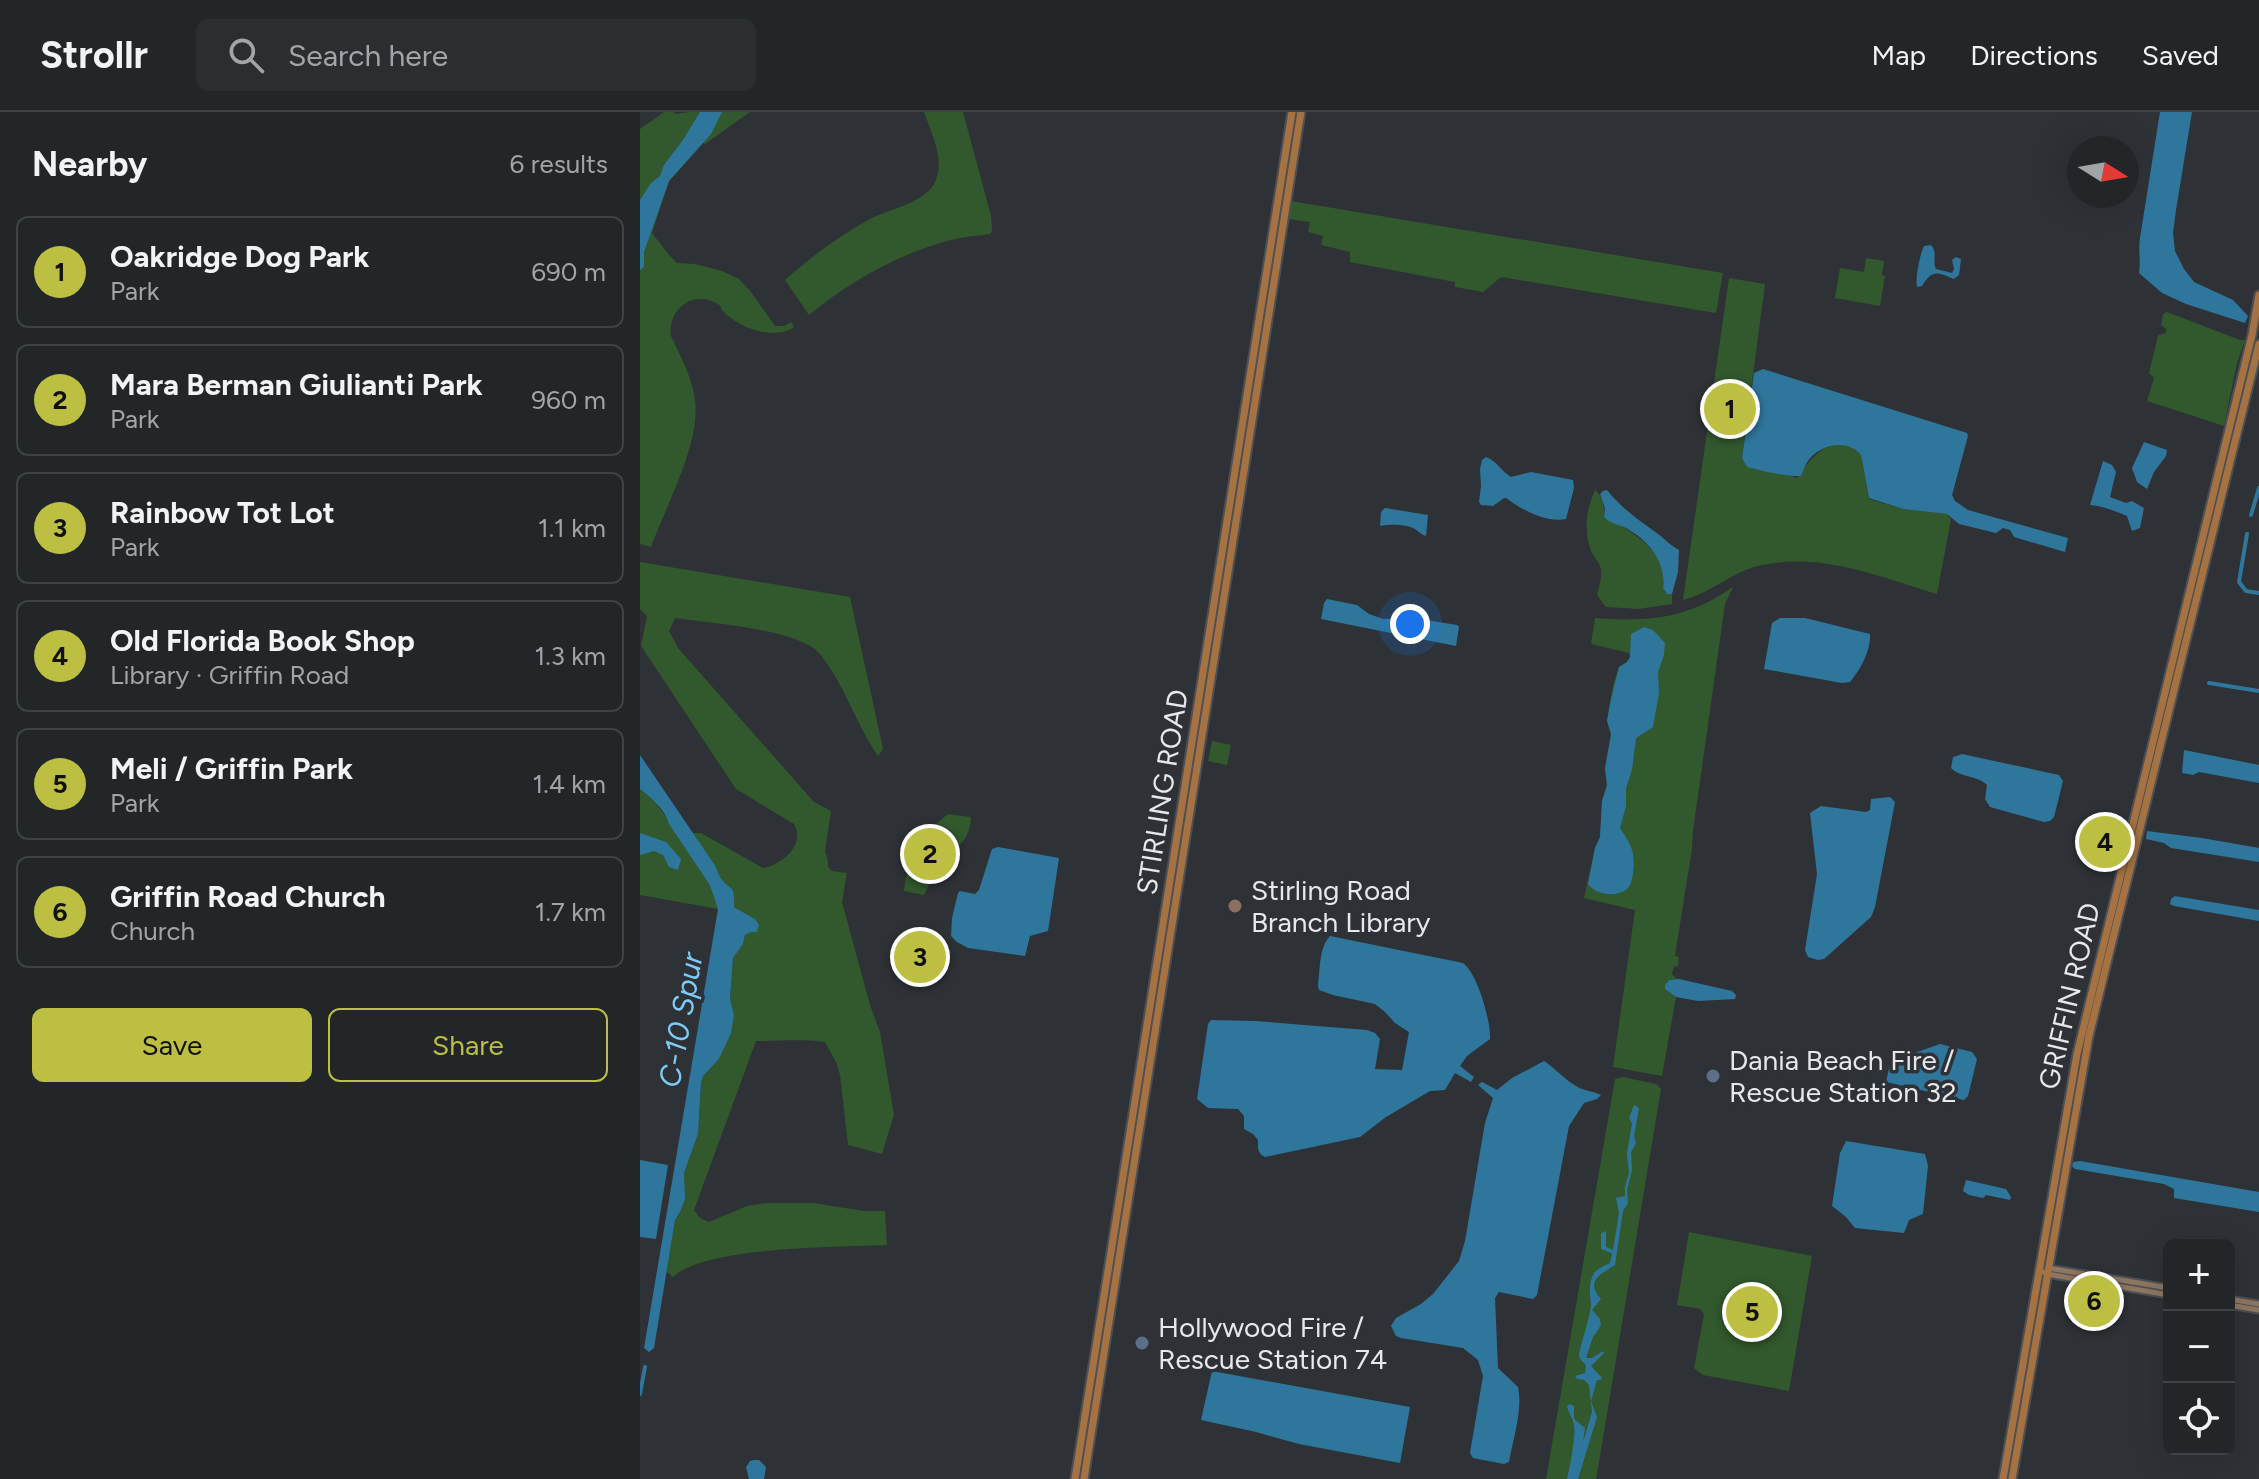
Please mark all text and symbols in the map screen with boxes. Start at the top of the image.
search box [196,19,756,91]
text: Strollr [40,32,148,78]
icon: search [224,33,268,77]
text: Search here [288,37,448,74]
text: Map [1872,38,1926,72]
text: Directions [1970,38,2098,72]
text: Saved [2142,38,2219,72]
north arrow [2067,136,2139,208]
text: Nearby [32,144,147,185]
text: 6 results [510,148,608,180]
text: Oakridge Dog Park [110,238,370,275]
text: 1 [55,256,65,288]
text: 690 m [531,256,606,288]
text: Park [110,275,159,307]
text: Mara Berman Giulianti Park [110,366,483,403]
pin: 1 [1704,379,1756,439]
text: 2 [52,384,68,416]
text: 960 m [531,384,606,416]
text: Park [110,403,159,435]
text: Rainbow Tot Lot [110,494,335,531]
text: 3 [53,512,67,544]
text: 1.1 km [538,512,606,544]
text: Park [110,531,159,563]
your location [1390,604,1430,644]
text: Old Florida Book Shop [110,622,415,659]
text: 4 [52,640,68,672]
text: 1.3 km [535,640,606,672]
text: Library · Griffin Road [110,659,349,691]
street label: STIRLING ROAD [1129,687,1195,897]
text: Meli / Griffin Park [110,750,353,787]
text: 5 [52,768,68,800]
text: 1.4 km [533,768,606,800]
text: Park [110,787,159,819]
pin: 4 [2079,812,2131,872]
pin: 2 [904,824,956,884]
place label: Stirling Road Branch Library [1251,873,1431,939]
text: Griffin Road Church [110,878,386,915]
text: 6 [52,896,68,928]
text: 1.7 km [535,896,606,928]
marker: Stirling Road Branch Library [1226,897,1244,915]
street label: GRIFFIN ROAD [2031,899,2107,1093]
text: Church [110,915,195,947]
pin: 3 [894,927,946,987]
water label: C-10 Spur [650,948,711,1090]
button: Save [32,1008,312,1082]
button: Share [328,1008,608,1082]
place label: Dania Beach Fire / Rescue Station 32 [1729,1043,1957,1109]
marker: Dania Beach Fire / Rescue Station 32 [1704,1067,1722,1085]
map controls [2163,1239,2235,1455]
button: + [2163,1239,2235,1311]
pin: 6 [2068,1271,2120,1331]
pin: 5 [1726,1282,1778,1342]
place label: Hollywood Fire / Rescue Station 74 [1158,1310,1387,1376]
button: − [2163,1311,2235,1383]
marker: Hollywood Fire / Rescue Station 74 [1133,1334,1151,1352]
button: locate [2163,1383,2235,1455]

